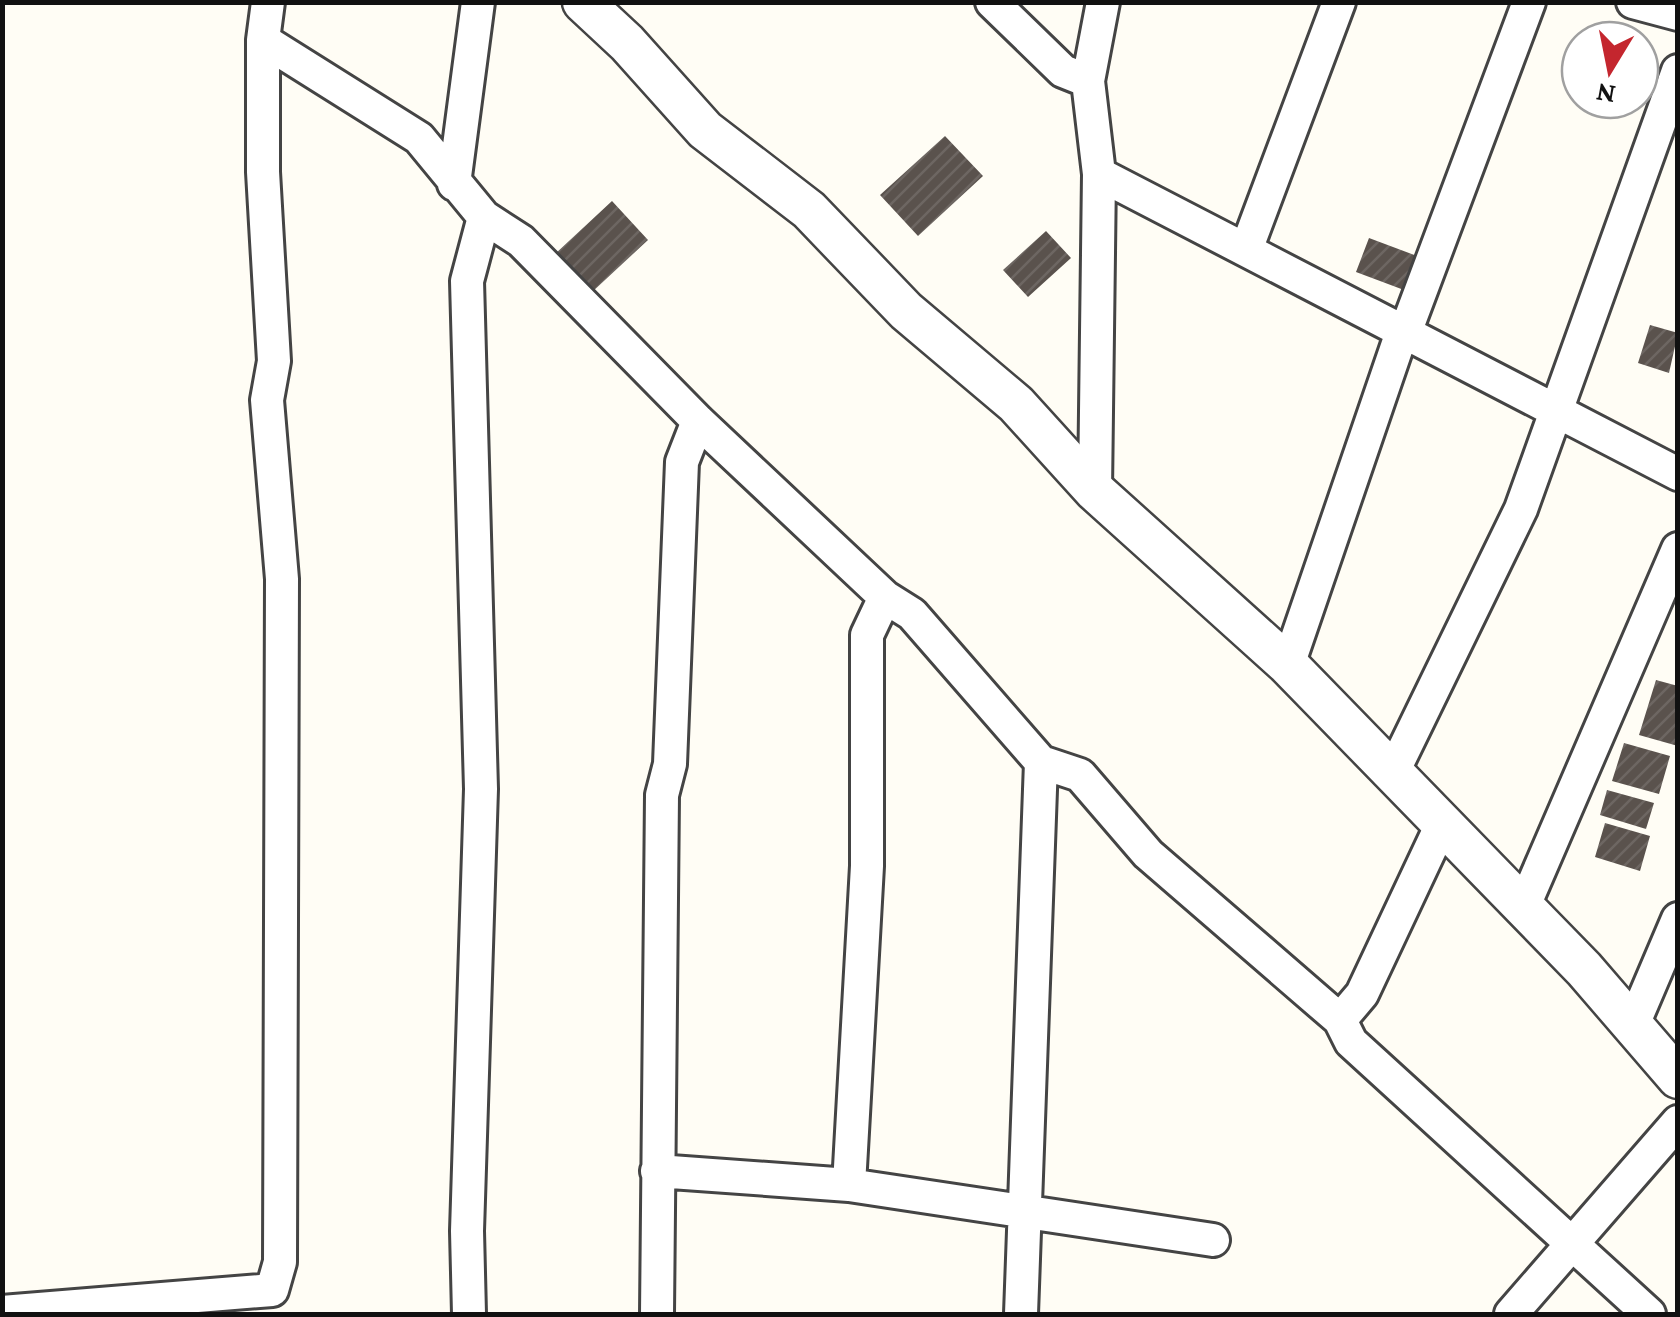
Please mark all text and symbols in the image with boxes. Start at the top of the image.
north arrow [1560,20,1660,120]
text: N [1594,77,1618,111]

